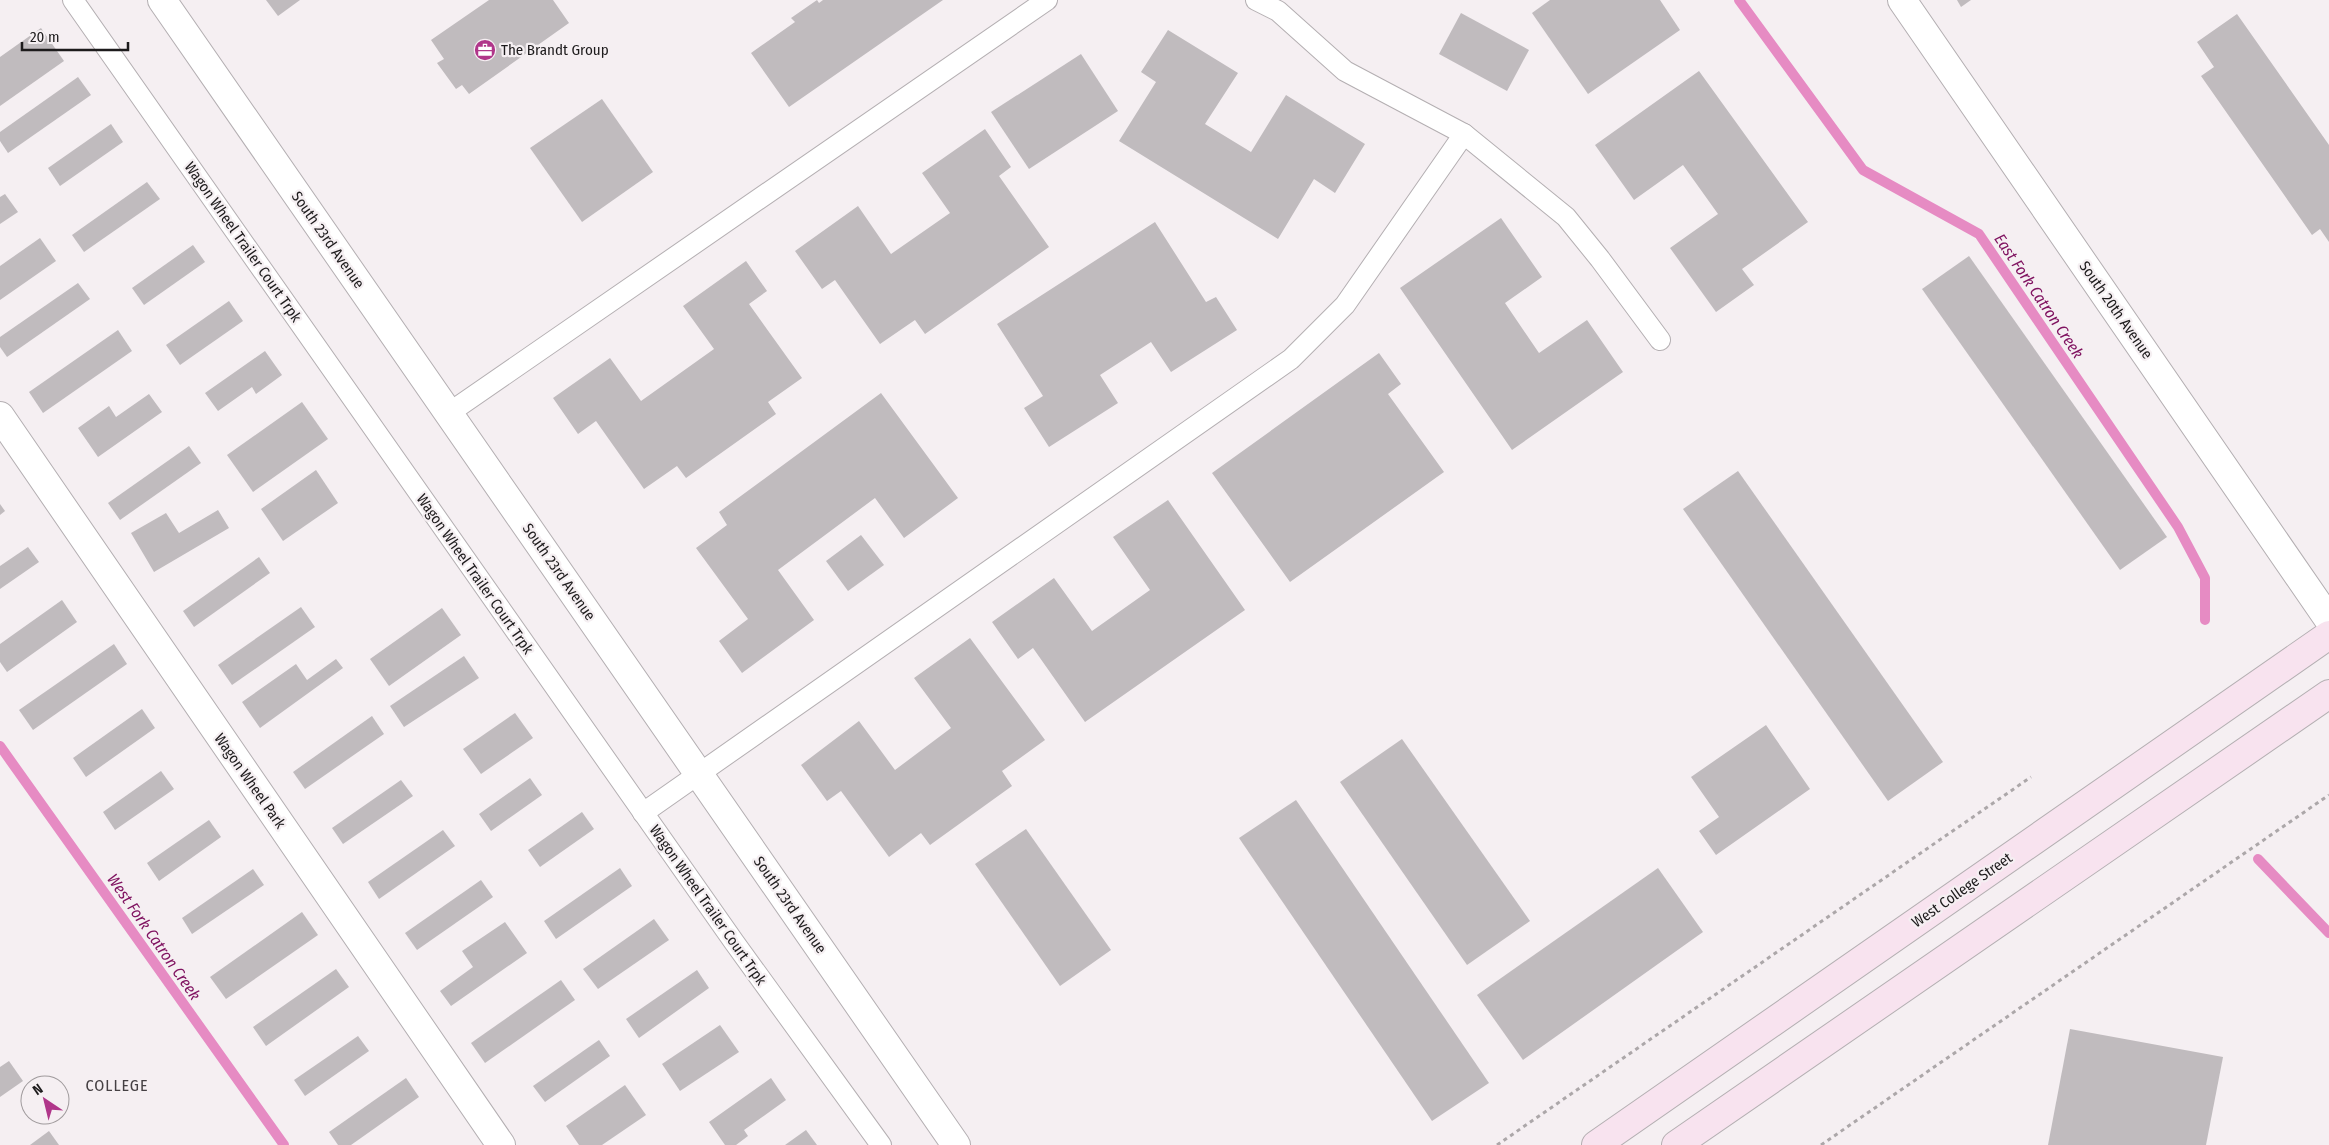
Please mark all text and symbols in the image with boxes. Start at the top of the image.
scale bar [22,20,129,52]
text: 20 m [30,28,60,46]
office icon: The Brandt Group [473,38,497,62]
place label: The Brandt Group [501,41,609,59]
street label: Wagon Wheel Trailer Court Trpk [181,158,305,326]
street label: South 23rd Avenue [288,188,368,292]
water label: East Fork Catron Creek [1990,230,2088,362]
street label: South 20th Avenue [2076,258,2156,362]
street label: Wagon Wheel Trailer Court Trpk [413,490,537,658]
street label: South 23rd Avenue [519,520,599,624]
street label: Wagon Wheel Park [210,730,290,832]
street label: Wagon Wheel Trailer Court Trpk [646,821,770,989]
street label: West College Street [1908,849,2016,931]
street label: South 23rd Avenue [750,853,830,957]
water label: West Fork Catron Creek [103,870,205,1004]
north arrow [20,1075,70,1125]
district label: COLLEGE [85,1076,149,1095]
text: N [30,1080,46,1099]

